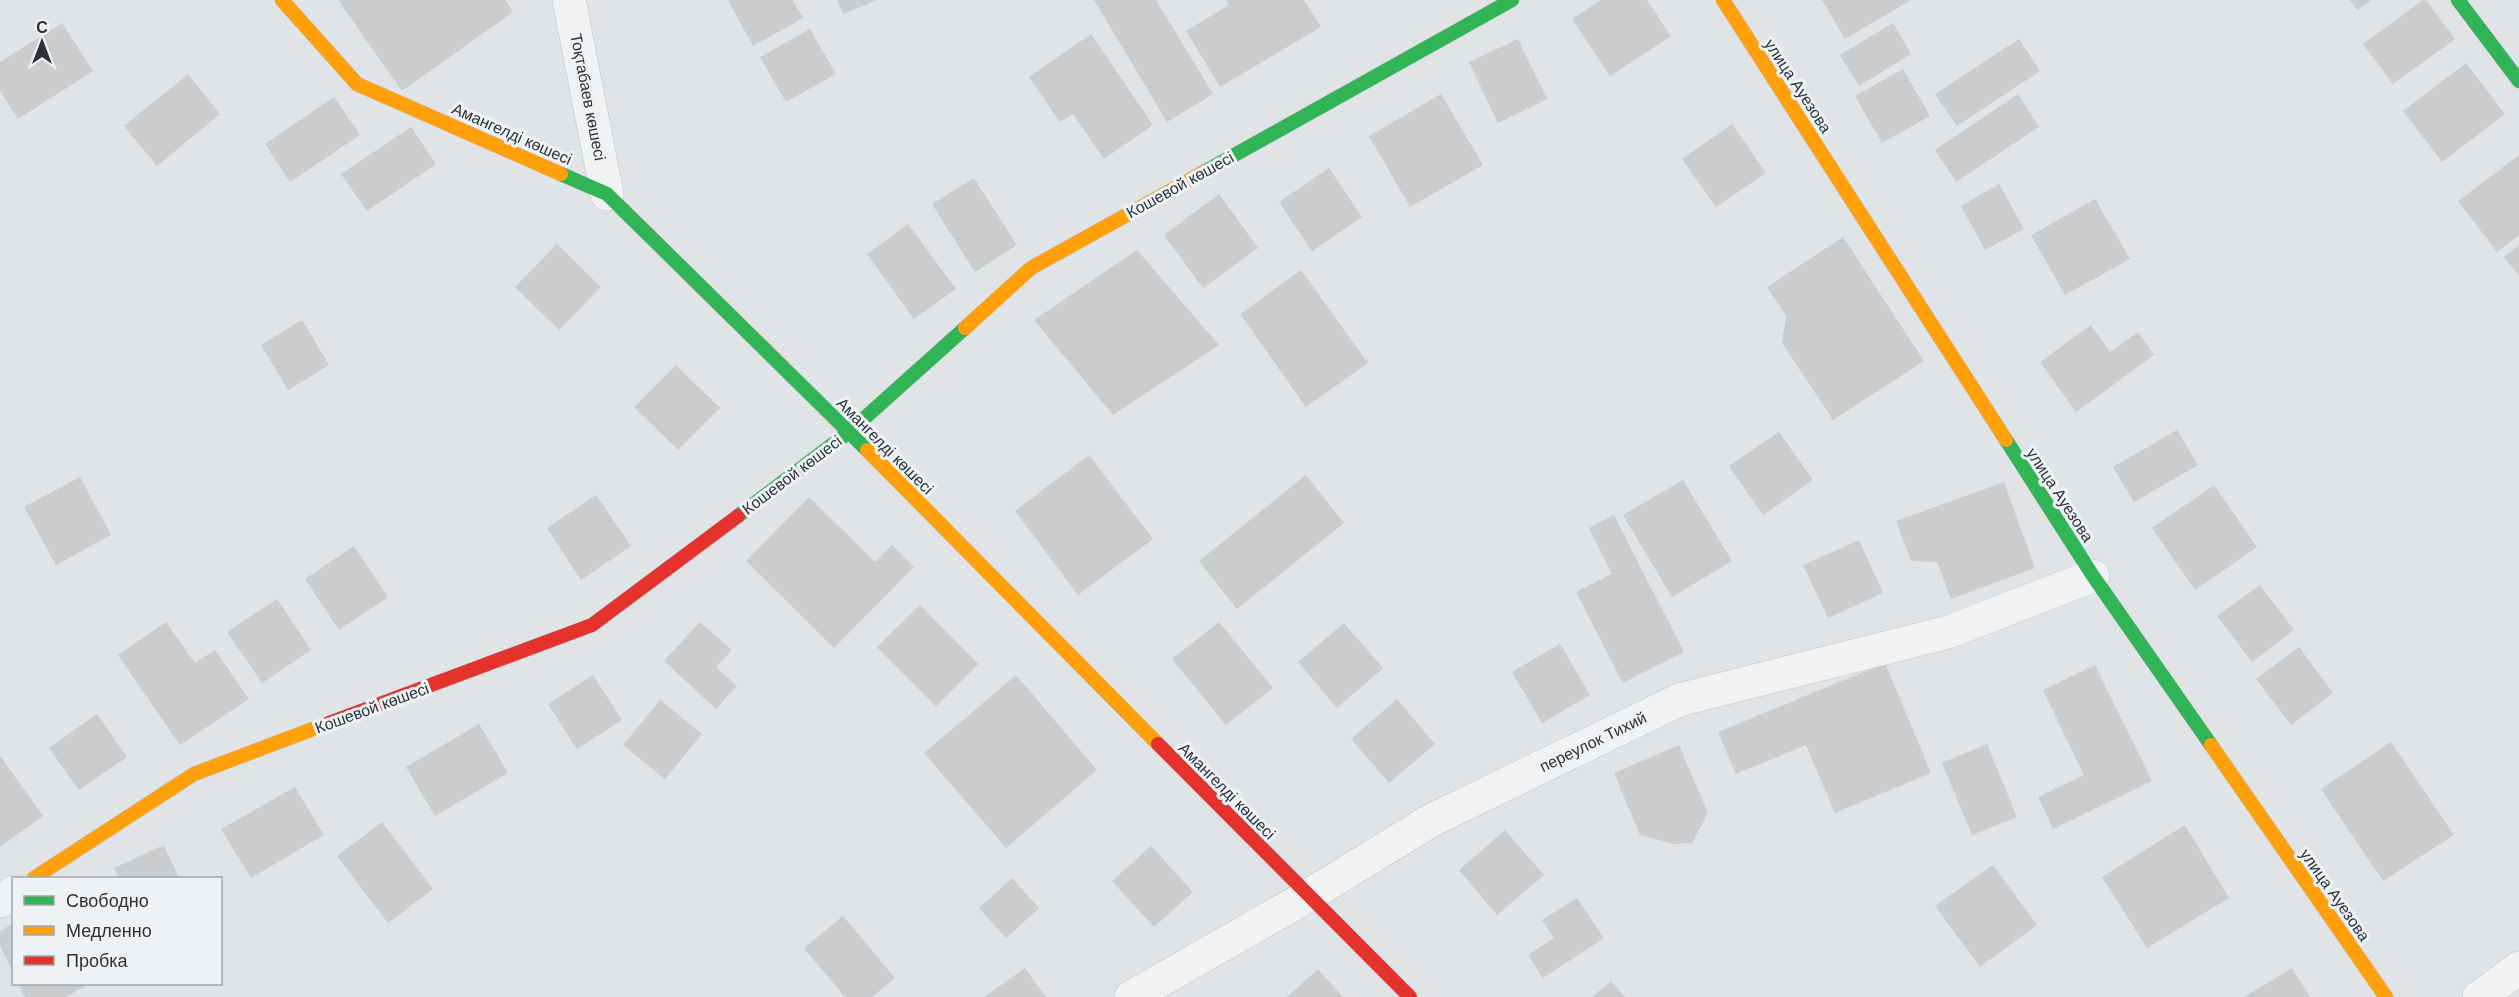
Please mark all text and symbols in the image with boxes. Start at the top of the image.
north arrow [12,12,72,72]
text: С [36,19,48,36]
street label: Тоқтабаев көшесі [567,32,609,162]
street label: улица Ауезова [1761,36,1835,136]
street label: Амангелді көшесі [450,100,574,168]
street label: Кошевой көшесі [1124,149,1236,221]
street label: Амангелді көшесі [833,394,937,498]
street label: Кошевой көшесі [739,432,845,518]
street label: улица Ауезова [2023,445,2097,545]
street label: Кошевой көшесі [313,680,431,736]
street label: переулок Тихий [1537,709,1649,775]
street label: Амангелді көшесі [1175,739,1279,843]
street label: улица Ауезова [2297,846,2373,944]
legend [12,877,222,985]
text: Свободно [66,891,149,911]
text: Медленно [66,921,152,941]
text: Пробка [66,951,129,971]

